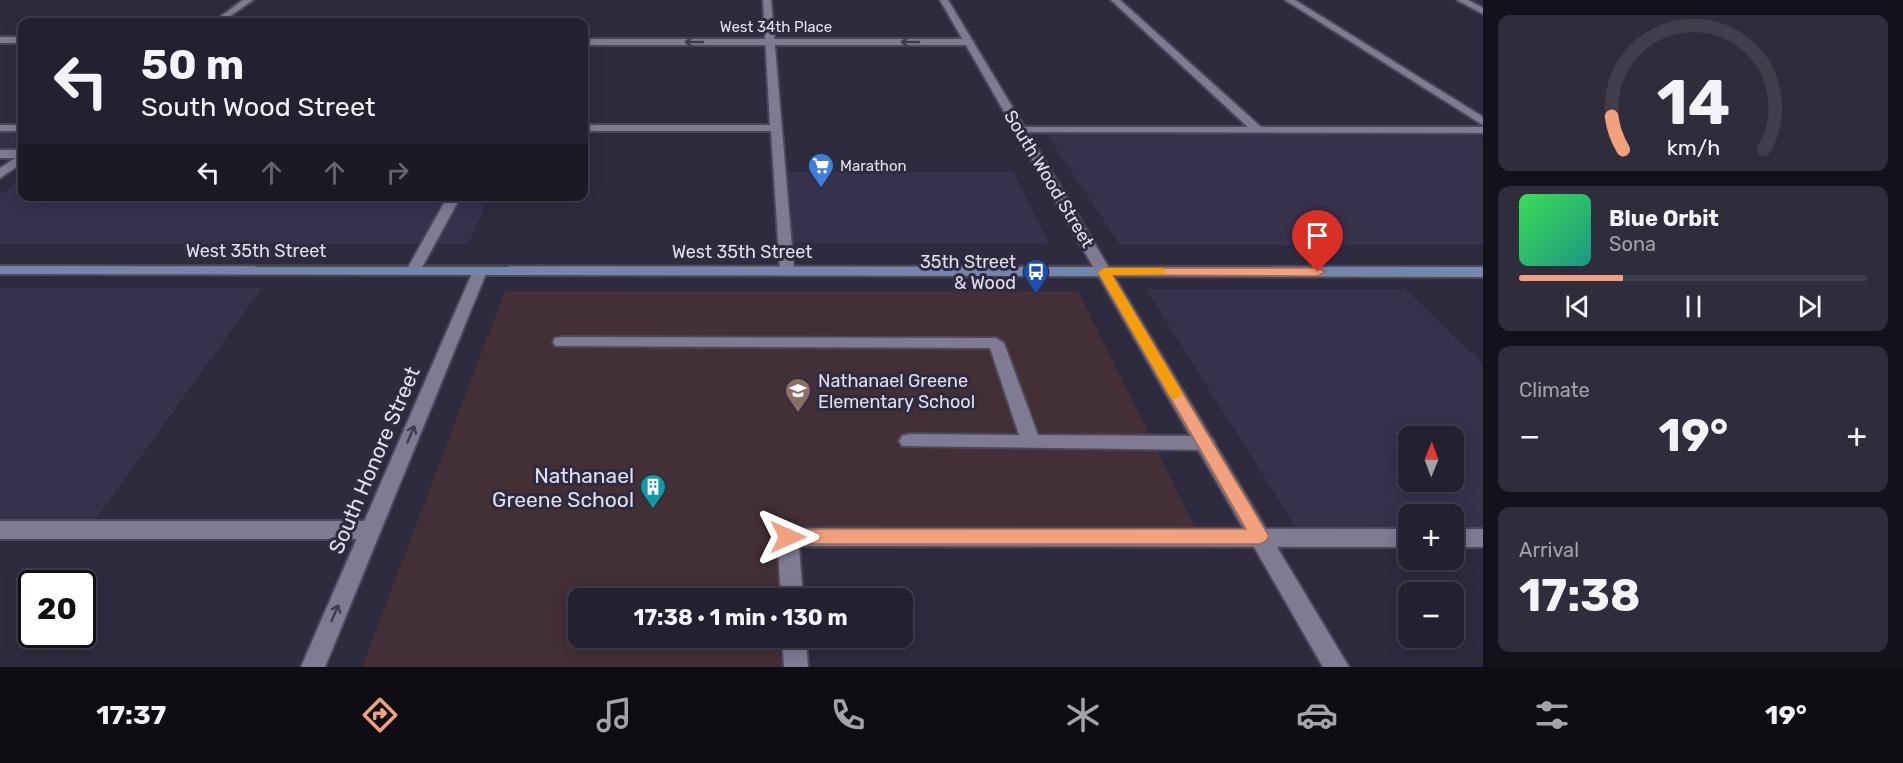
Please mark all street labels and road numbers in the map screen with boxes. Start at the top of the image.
street label: West 34th Place [720,18,832,36]
street label: South Wood Street [999,106,1099,252]
street label: West 35th Street [186,240,326,262]
street label: West 35th Street [672,241,812,263]
street label: South Honore Street [323,363,425,557]

